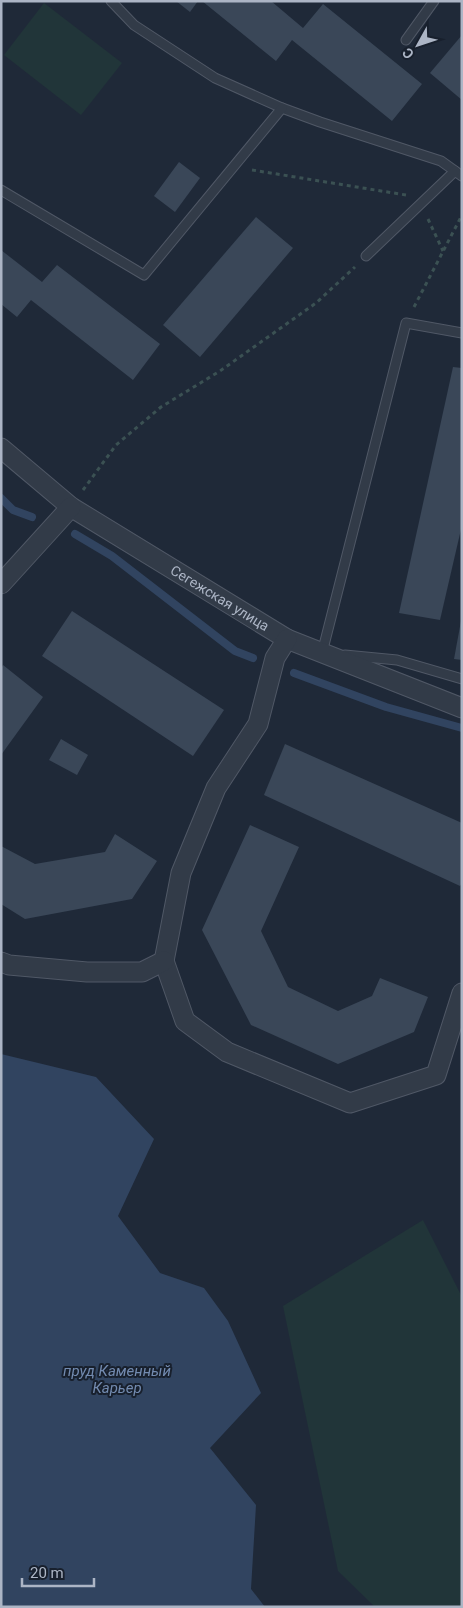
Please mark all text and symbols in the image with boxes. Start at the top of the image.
north arrow [393,20,443,70]
text: С [399,45,417,62]
street label: Сегежская улица [168,562,272,634]
water label: пруд Каменный Карьер [63,1362,171,1397]
scale bar [22,1556,95,1588]
text: 20 m [30,1564,64,1582]

